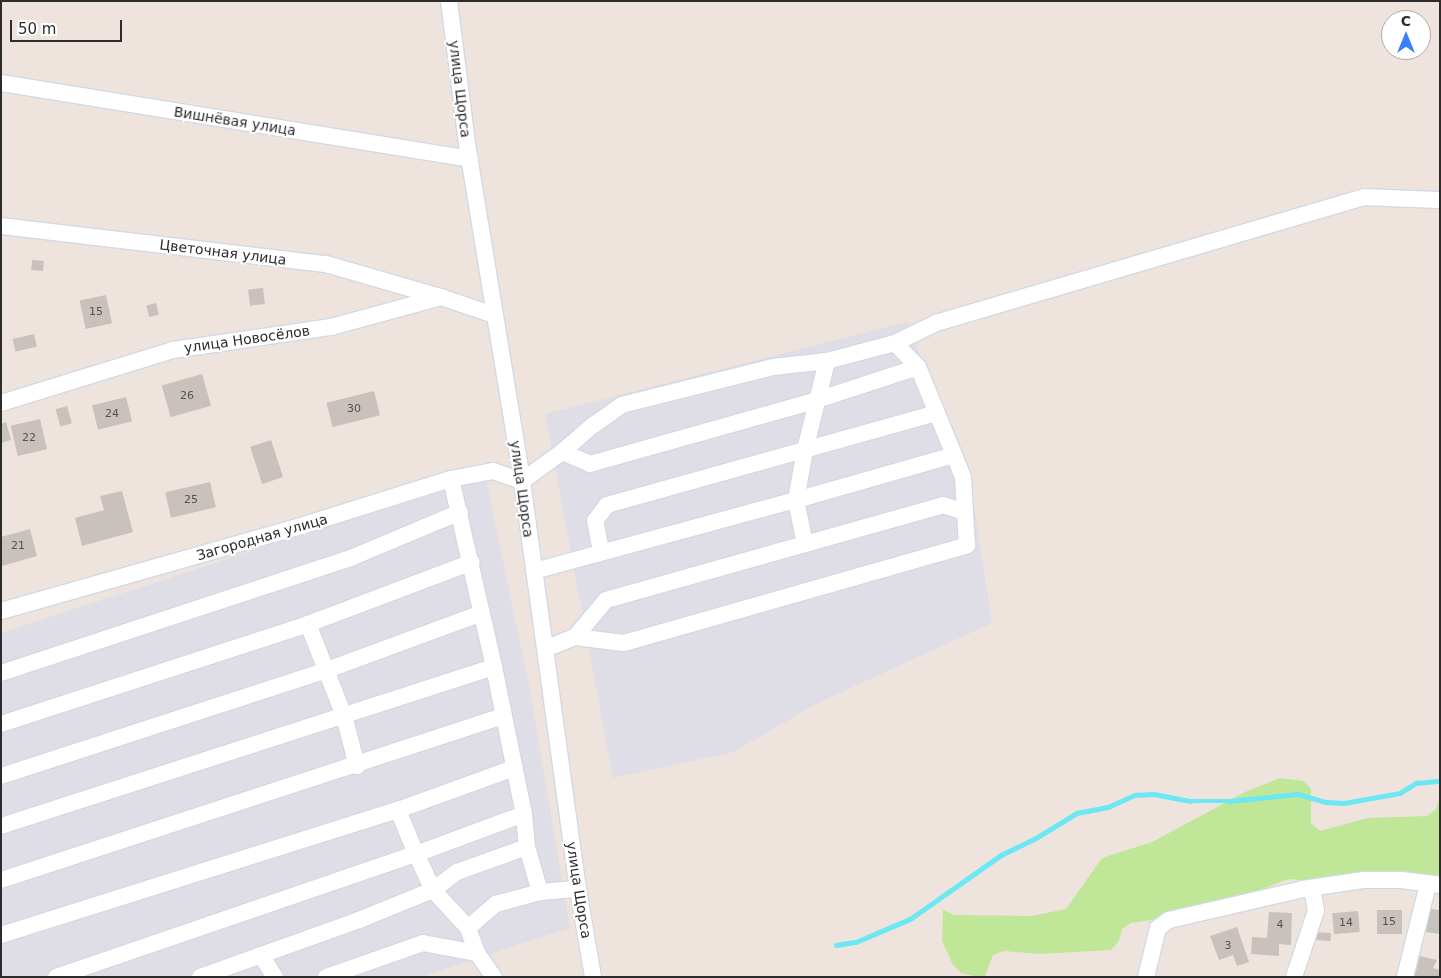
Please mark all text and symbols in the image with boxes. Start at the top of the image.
scale bar [12,10,125,42]
north arrow [1381,10,1431,60]
text: С [1401,13,1411,29]
text: 50 m [18,20,56,38]
street label: улица Щорса [446,39,474,139]
street label: Вишнёвая улица [173,103,297,139]
street label: Цветочная улица [159,236,287,268]
house number: 15 [89,305,103,319]
street label: улица Новосёлов [183,322,311,356]
house number: 26 [180,389,194,403]
house number: 30 [347,402,361,416]
house number: 24 [105,407,119,421]
house number: 22 [22,431,36,445]
street label: улица Щорса [507,439,537,539]
house number: 25 [184,493,198,507]
street label: Загородная улица [194,510,330,564]
house number: 21 [11,539,25,553]
street label: улица Щорса [563,840,595,940]
house number: 15 [1382,915,1396,929]
house number: 14 [1339,916,1353,930]
house number: 4 [1277,918,1283,932]
house number: 3 [1225,939,1231,953]

